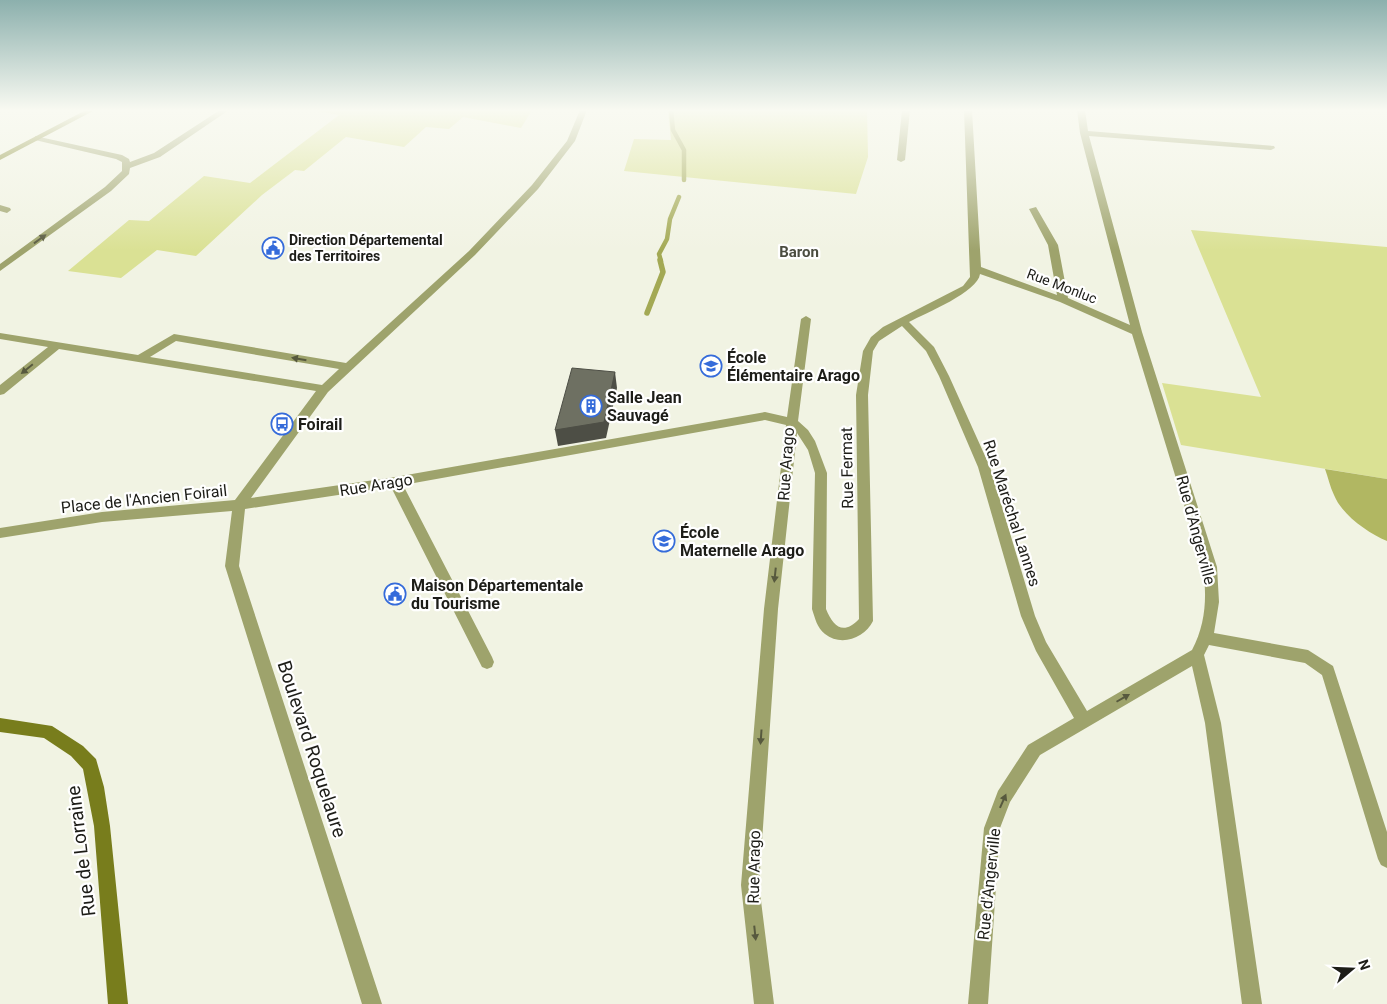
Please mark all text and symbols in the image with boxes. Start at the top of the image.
place label: Direction Départemental des Territoires [289,232,443,264]
one-way arrow [33,235,46,245]
public building icon: Direction Départemental des Territoires [261,236,285,260]
district label: Baron [779,243,819,261]
street label: Rue Monluc [1025,265,1099,307]
place label: École Élémentaire Arago [727,348,860,385]
one-way arrow [291,354,307,362]
school or university icon: École Élémentaire Arago [699,354,723,378]
one-way arrow [21,364,34,375]
place label: Salle Jean Sauvagé [607,388,682,425]
building icon: Salle Jean Sauvagé [579,394,603,418]
bus stop icon: Foirail [270,412,294,436]
place label: Foirail [298,415,343,434]
street label: Rue Arago [774,427,798,501]
street label: Rue Fermat [837,427,857,509]
street label: Rue Maréchal Lannes [979,437,1045,589]
street label: Rue Arago [338,470,414,500]
street label: Rue d'Angerville [1172,473,1220,587]
street label: Place de l'Ancien Foirail [60,481,228,517]
place label: École Maternelle Arago [680,523,804,560]
school or university icon: École Maternelle Arago [652,529,676,553]
one-way arrow [771,567,779,583]
place label: Maison Départementale du Tourisme [411,576,584,613]
public building icon: Maison Départementale du Tourisme [383,582,407,606]
street label: Boulevard Roquelaure [273,658,351,840]
one-way arrow [1116,693,1130,702]
one-way arrow [757,729,765,745]
street label: Rue de Lorraine [62,784,100,918]
one-way arrow [999,793,1008,808]
street label: Rue d'Angerville [974,827,1004,941]
street label: Rue Arago [744,830,764,904]
one-way arrow [751,926,759,942]
north arrow [1327,944,1377,994]
text: N [1355,957,1373,972]

